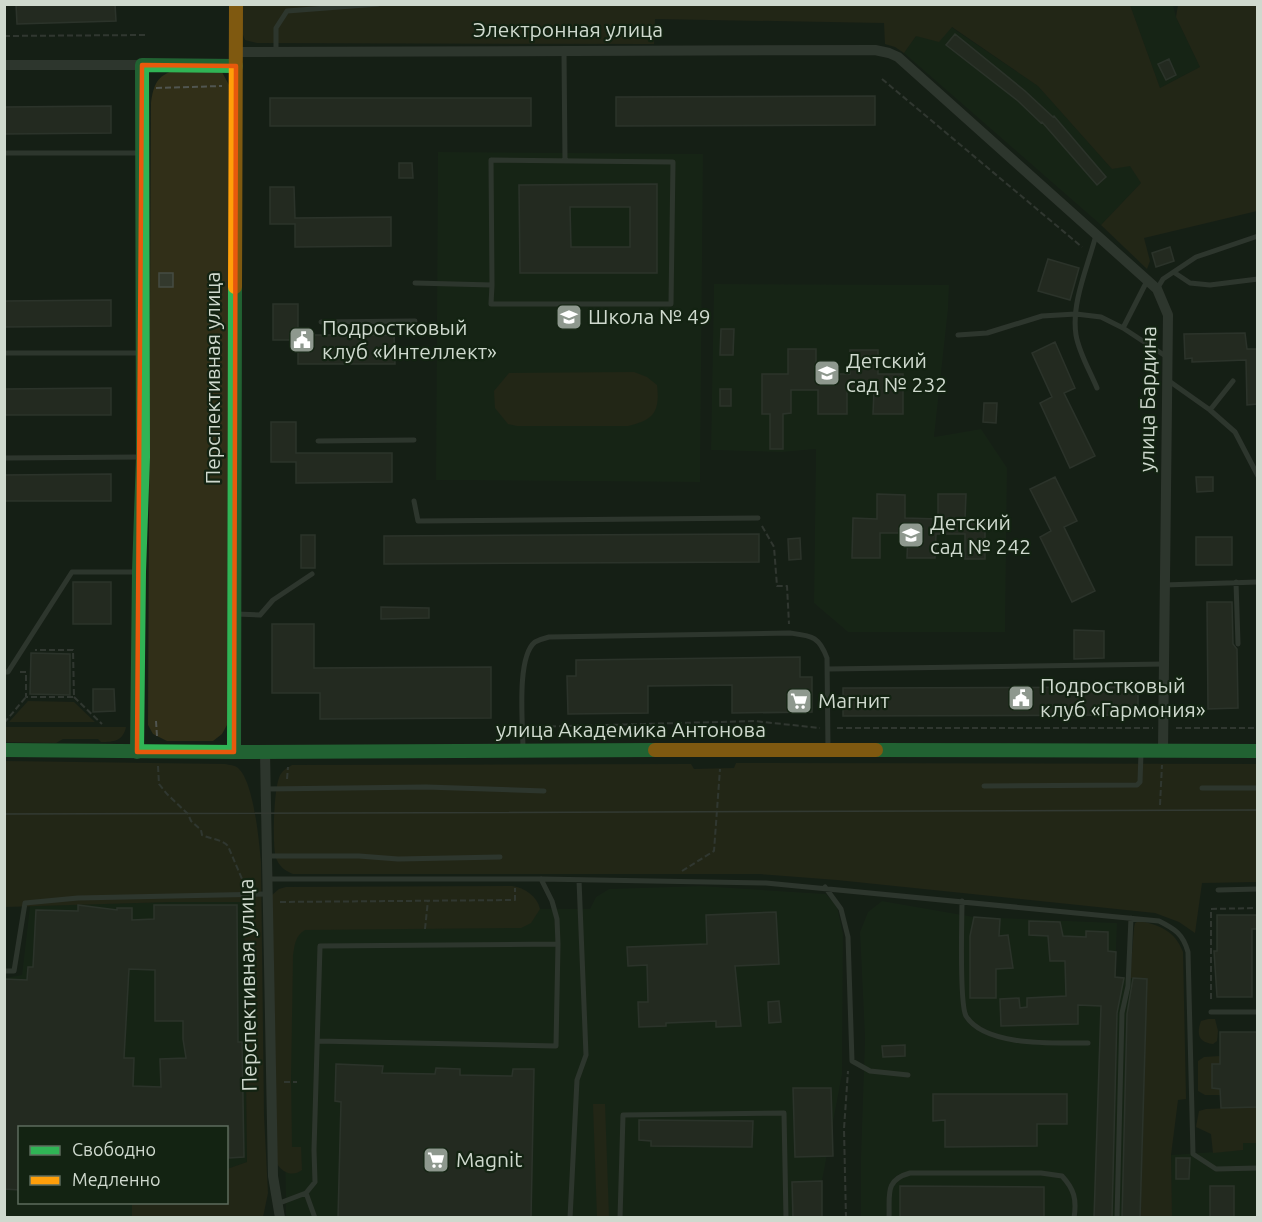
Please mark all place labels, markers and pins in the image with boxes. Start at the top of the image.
school or university icon: Школа № 49 [554,302,584,332]
place label: Школа № 49 [588,304,711,328]
place label: Подростковый клуб «Интеллект» [322,315,497,363]
public building icon: Подростковый клуб «Интеллект» [287,325,317,355]
place label: Детский сад № 232 [846,348,947,396]
school or university icon: Детский сад № 232 [812,358,842,388]
place label: Детский сад № 242 [930,510,1031,558]
school or university icon: Детский сад № 242 [896,520,926,550]
place label: Подростковый клуб «Гармония» [1040,673,1206,721]
public building icon: Подростковый клуб «Гармония» [1006,683,1036,713]
supermarket icon: Магнит [784,686,814,716]
place label: Магнит [818,688,890,712]
supermarket icon: Magnit [421,1145,451,1175]
place label: Magnit [456,1147,522,1171]

